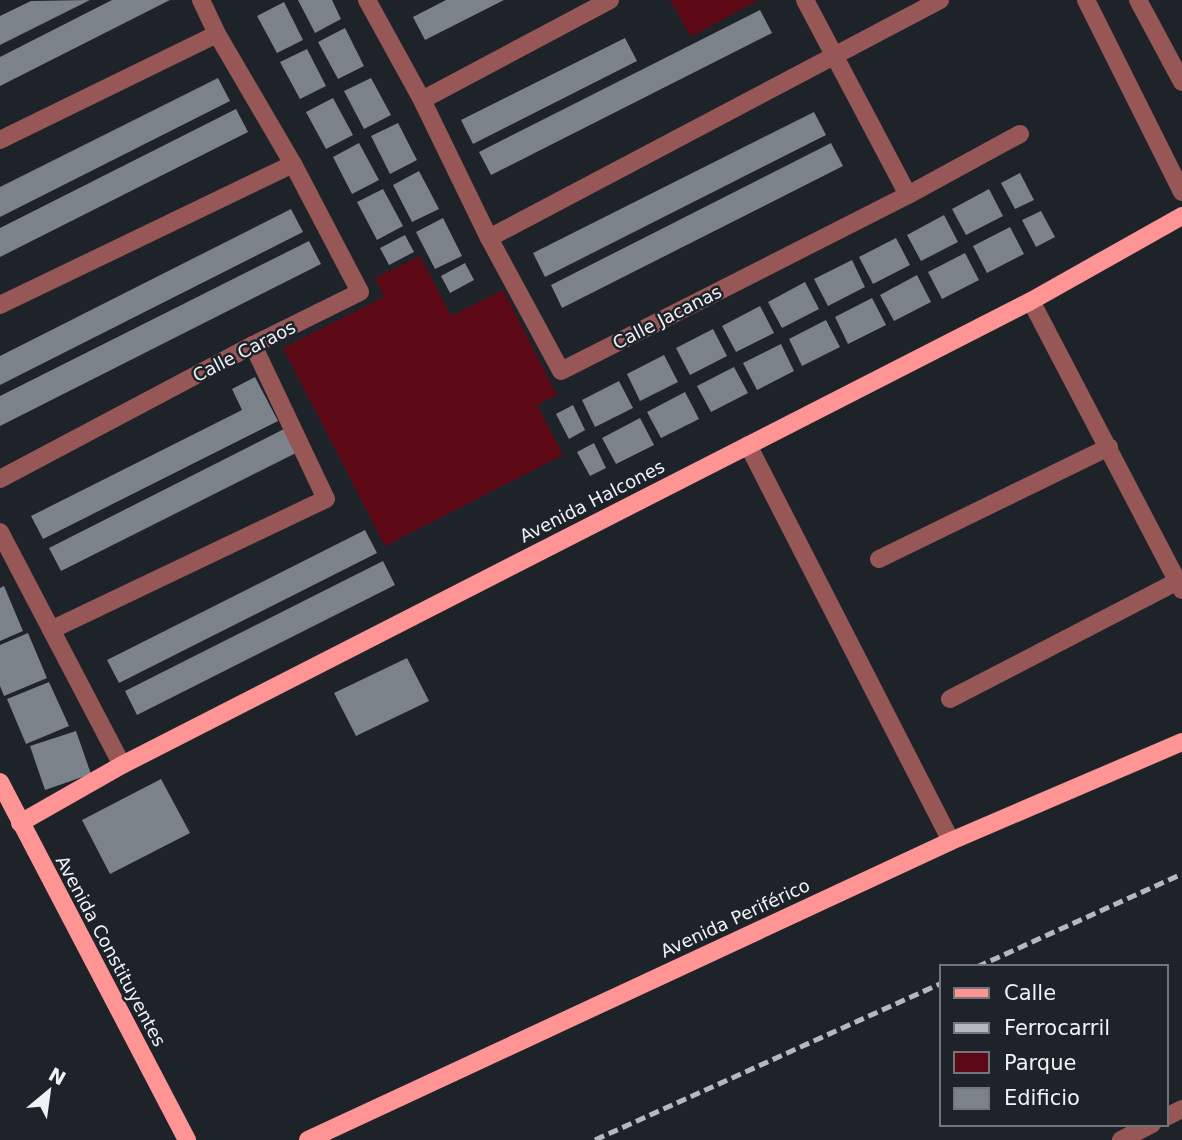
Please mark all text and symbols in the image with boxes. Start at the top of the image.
street label: Calle Jacanas [609,281,725,353]
street label: Calle Caraos [189,316,299,386]
street label: Avenida Halcones [516,455,668,547]
street label: Avenida Constituyentes [52,852,170,1050]
street label: Avenida Periférico [657,874,813,962]
legend [940,965,1168,1126]
text: Calle [1004,981,1056,1005]
text: Ferrocarril [1004,1016,1110,1040]
text: Parque [1004,1051,1076,1075]
north arrow [14,1056,84,1126]
text: N [45,1063,70,1090]
text: Edificio [1004,1086,1080,1110]

